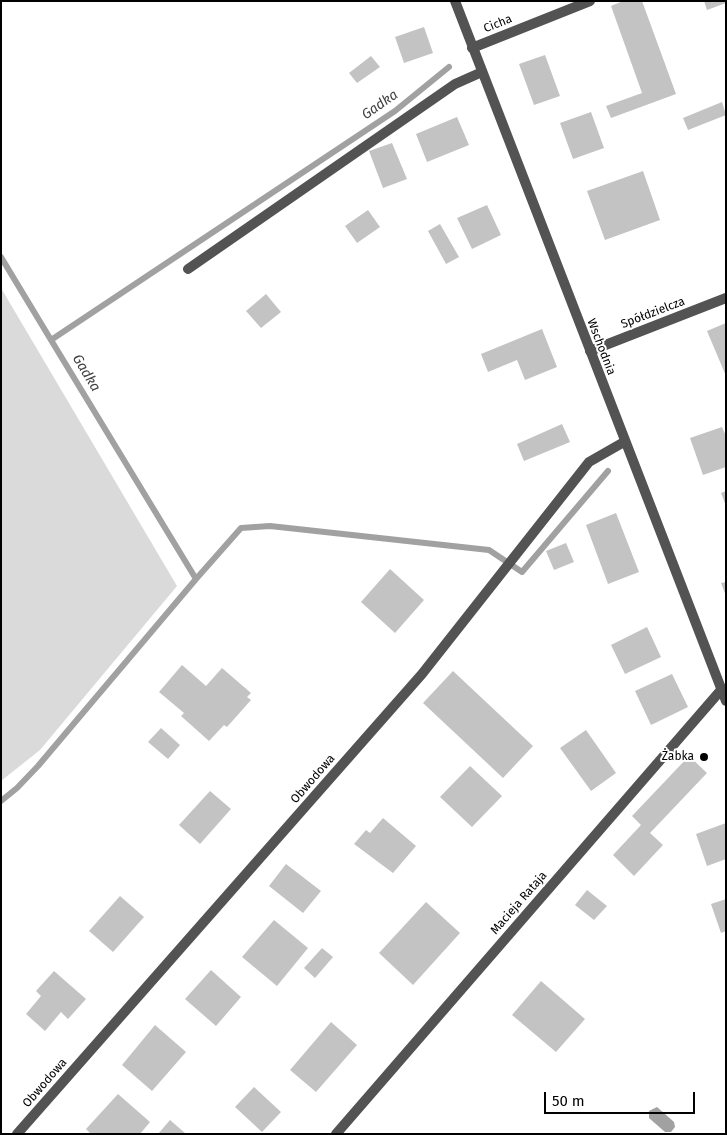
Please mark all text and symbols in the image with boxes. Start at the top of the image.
street label: Cicha [482,12,514,36]
water label: Gadka [359,86,401,124]
street label: Spółdzielcza [619,294,687,332]
street label: Wschodnia [584,317,618,377]
water label: Gadka [68,351,104,395]
place label: Żabka [662,750,694,764]
marker: Żabka [698,751,710,763]
street label: Obwodowa [288,752,338,806]
street label: Macieja Rataja [488,869,550,937]
street label: Obwodowa [20,1056,70,1110]
scale bar [547,1082,698,1114]
text: 50 m [552,1092,585,1110]

